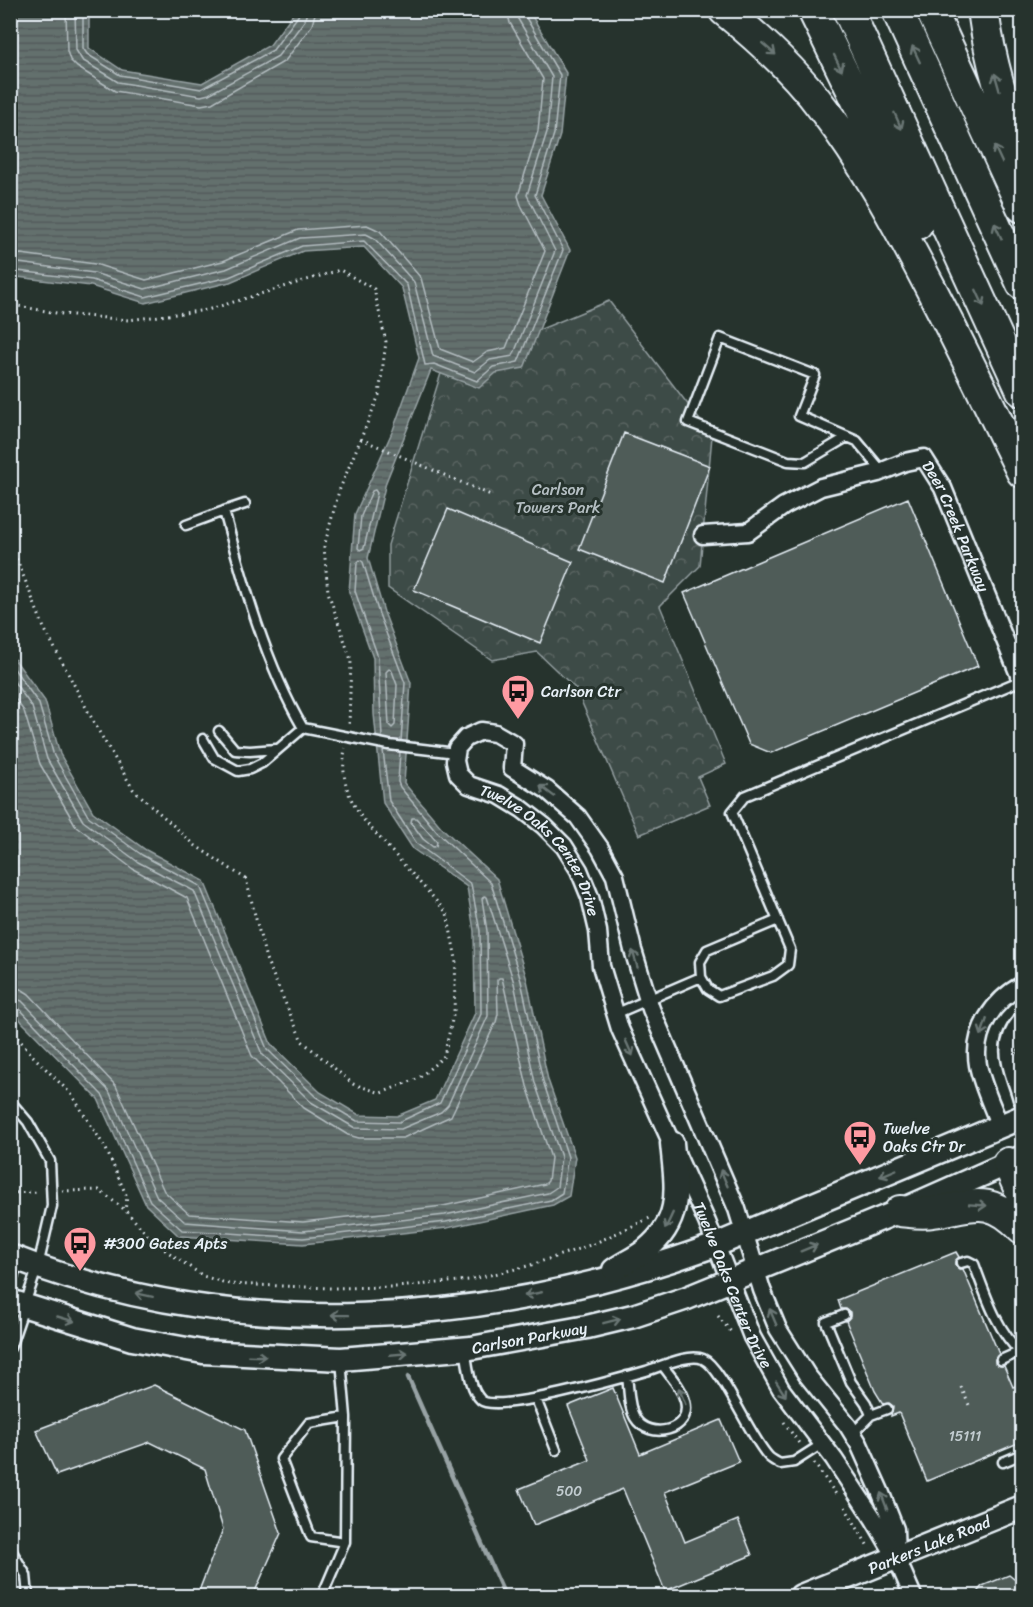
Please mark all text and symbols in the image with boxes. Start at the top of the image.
one-way arrow [761,42,776,56]
one-way arrow [910,45,921,63]
one-way arrow [833,54,845,72]
one-way arrow [991,73,1002,92]
one-way arrow [893,111,905,129]
one-way arrow [991,145,1002,163]
one-way arrow [992,223,1003,241]
one-way arrow [975,288,986,307]
street label: Deer Creek Parkway [914,455,998,597]
park label: Carlson Towers Park [516,475,601,522]
bus stop icon: Carlson Ctr [500,673,536,720]
place label: Carlson Ctr [541,677,623,706]
street label: Twelve Oaks Center Drive [476,776,608,919]
one-way arrow [540,785,556,798]
one-way arrow [629,950,640,969]
one-way arrow [978,1017,989,1036]
one-way arrow [624,1039,635,1057]
place label: Twelve Oaks Ctr Dr [883,1114,966,1161]
bus stop icon: Twelve Oaks Ctr Dr [842,1119,878,1166]
one-way arrow [879,1168,897,1179]
one-way arrow [718,1170,729,1188]
street label: Twelve Oaks Center Drive [685,1197,781,1374]
one-way arrow [968,1200,988,1211]
one-way arrow [662,1212,674,1230]
bus stop icon: #300 Gates Apts [62,1225,98,1272]
place label: #300 Gates Apts [103,1229,228,1258]
one-way arrow [799,1242,817,1253]
one-way arrow [135,1289,154,1301]
one-way arrow [524,1289,544,1300]
one-way arrow [767,1308,778,1326]
one-way arrow [330,1309,350,1321]
street label: Carlson Parkway [469,1313,590,1363]
one-way arrow [56,1314,75,1325]
one-way arrow [603,1314,622,1326]
one-way arrow [389,1348,409,1359]
one-way arrow [246,1350,266,1361]
one-way arrow [775,1381,787,1397]
one-way arrow [676,1388,687,1406]
house number: 15111 [949,1424,981,1449]
house number: 500 [556,1479,582,1504]
one-way arrow [877,1492,888,1511]
street label: Parkers Lake Road [864,1507,996,1583]

